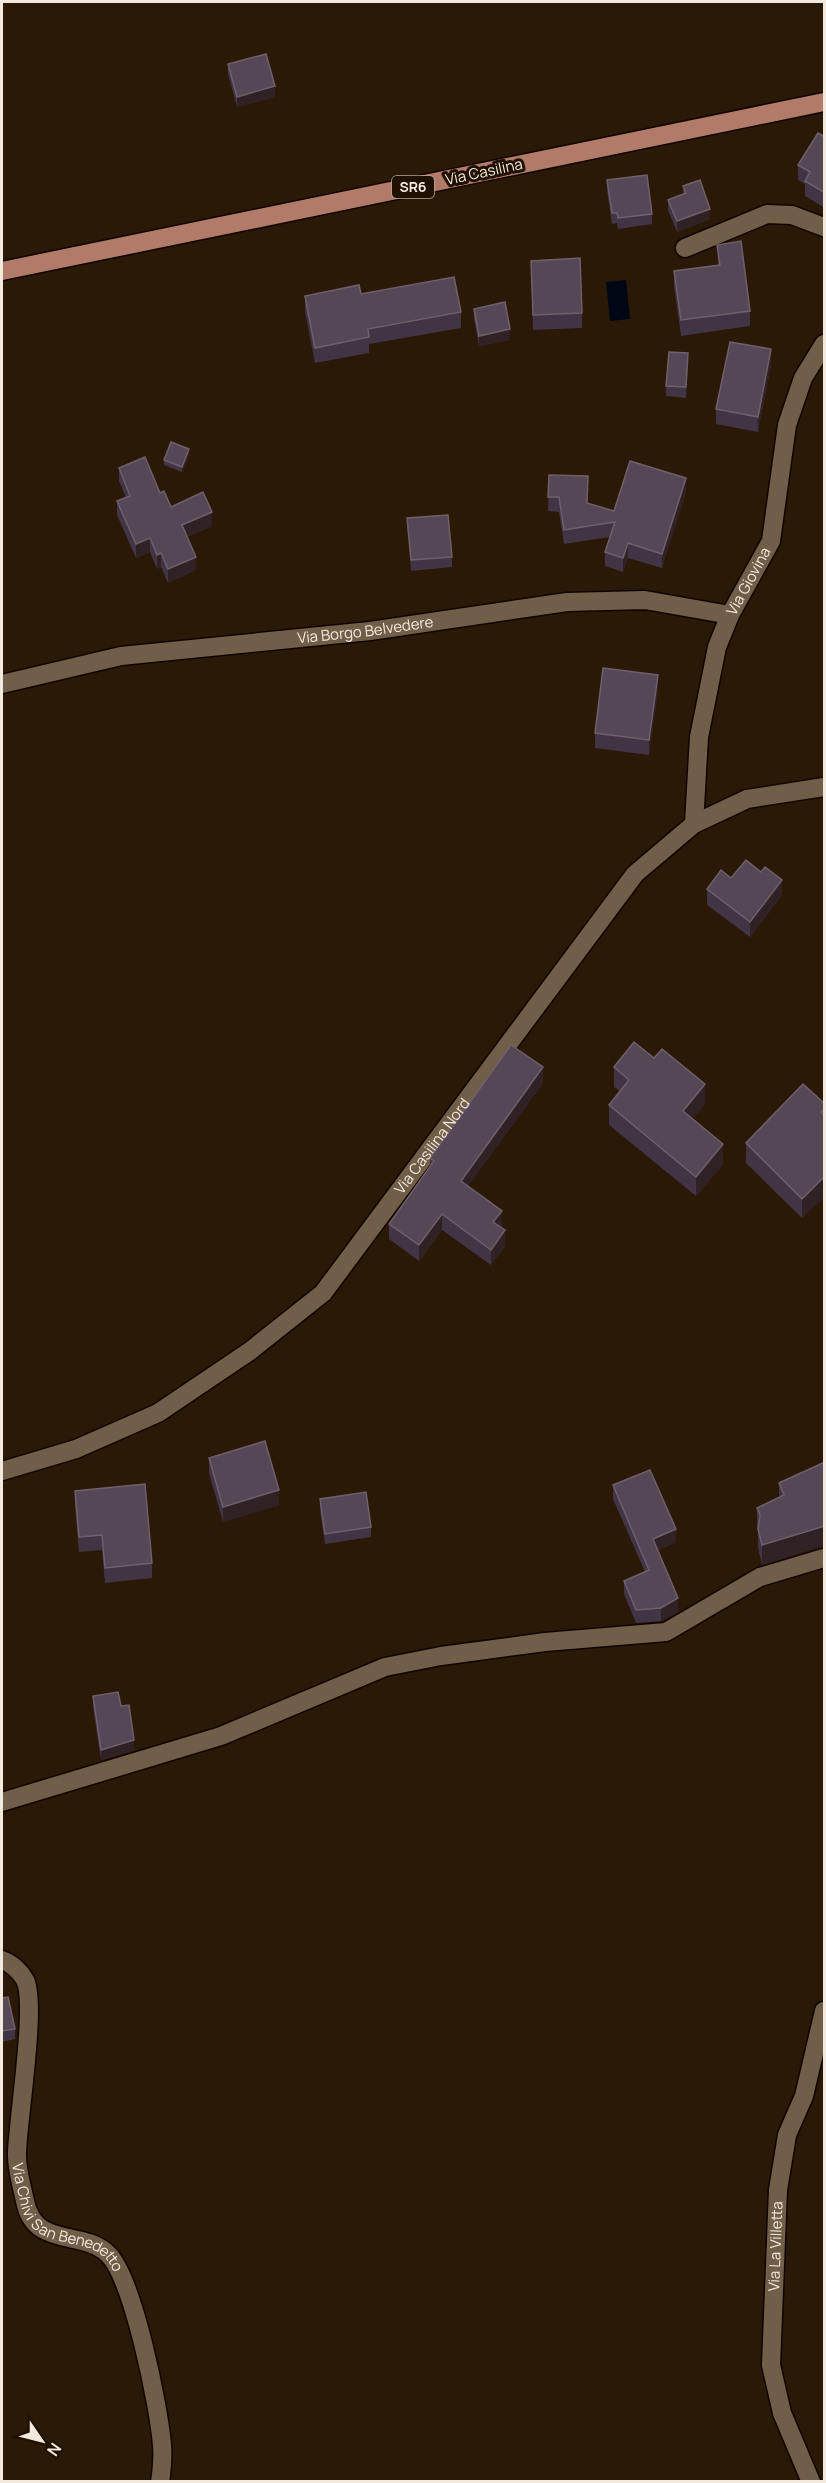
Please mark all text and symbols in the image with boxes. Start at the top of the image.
street label: Via Casilina [443,153,524,190]
road number: SR6 [392,176,434,198]
street label: Via Giovina [721,543,776,619]
street label: Via Borgo Belvedere [296,611,435,648]
street label: Via Casilina Nord [389,1094,475,1198]
street label: Via Chivi San Benedetto [7,2162,129,2275]
street label: Via La Villetta [763,2201,788,2292]
north arrow [12,2411,72,2471]
text: N [42,2439,67,2461]

